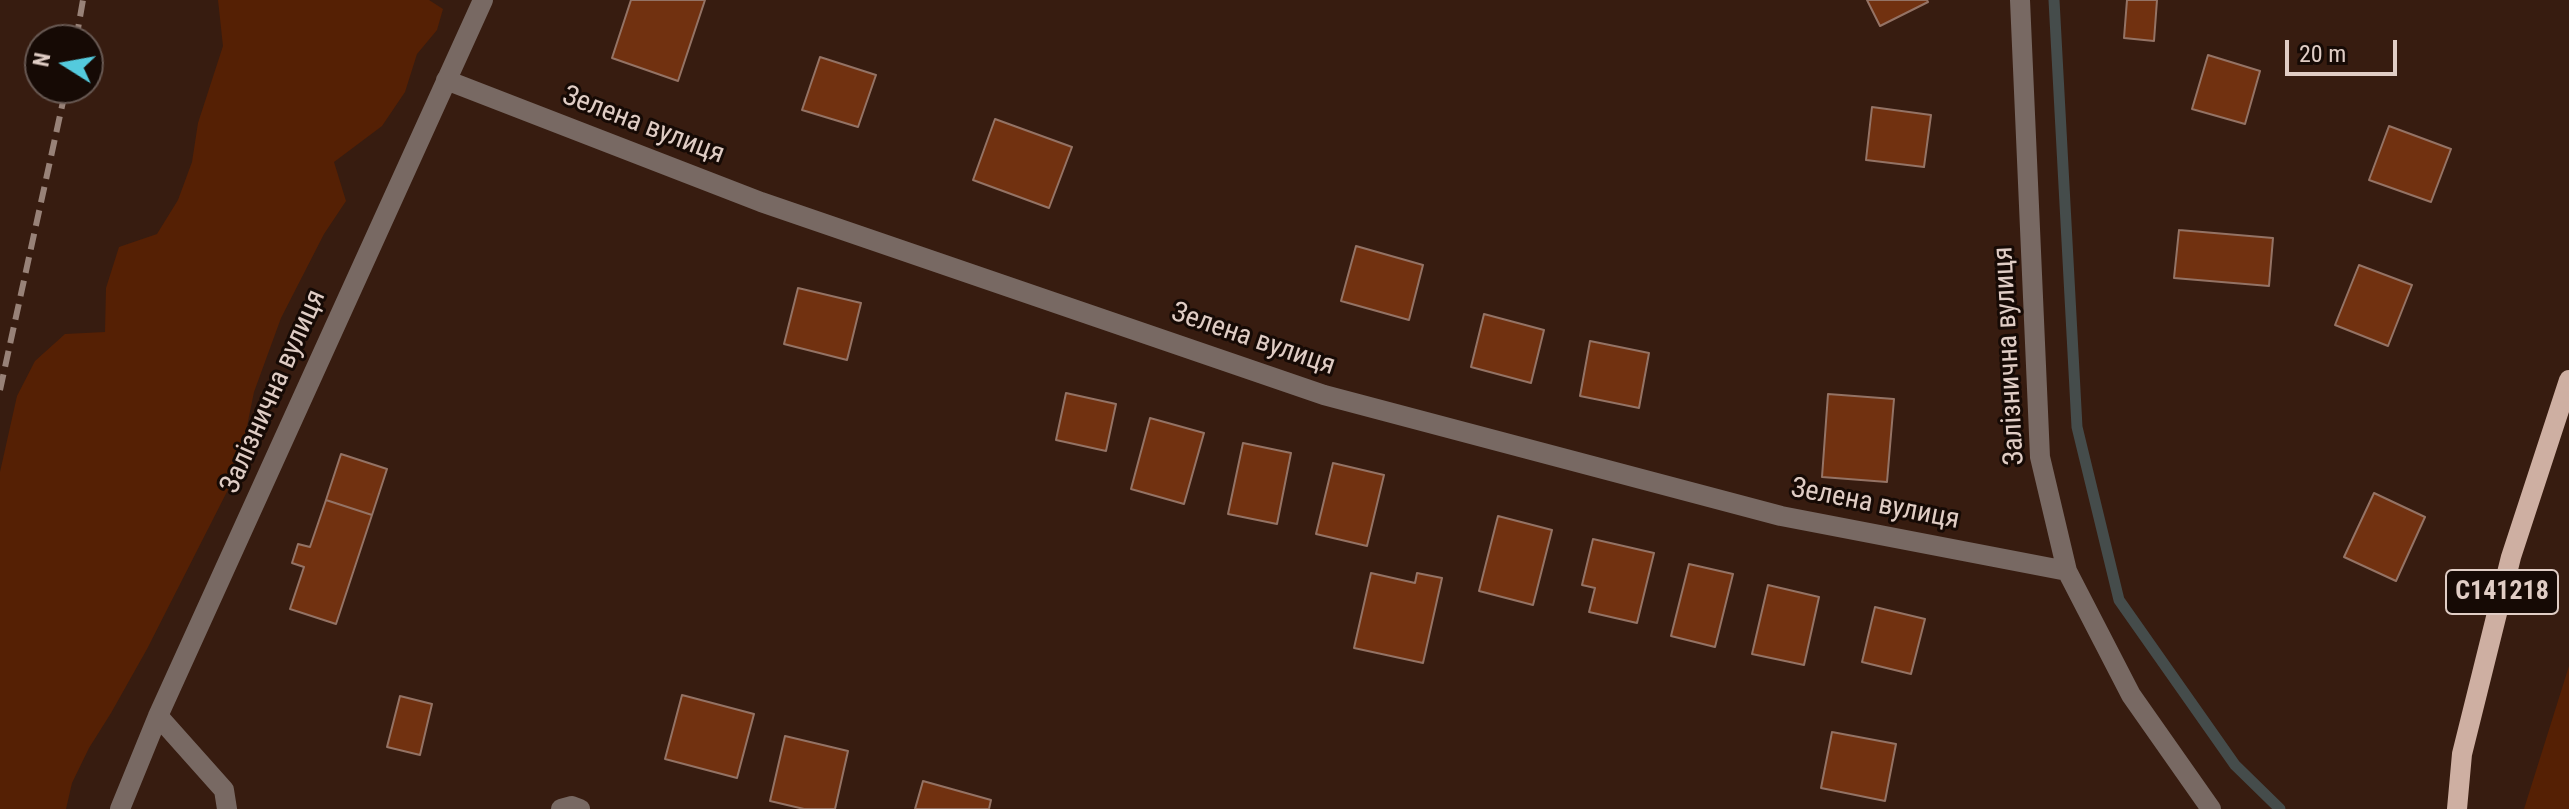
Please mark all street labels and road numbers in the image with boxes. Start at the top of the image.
street label: Зелена вулиця [557,80,729,172]
street label: Залізнична вулиця [1987,246,2033,466]
street label: Залізнична вулиця [214,285,334,499]
street label: Зелена вулиця [1167,296,1339,384]
street label: Зелена вулиця [1788,472,1962,538]
road number: С141218 [2446,570,2558,614]

